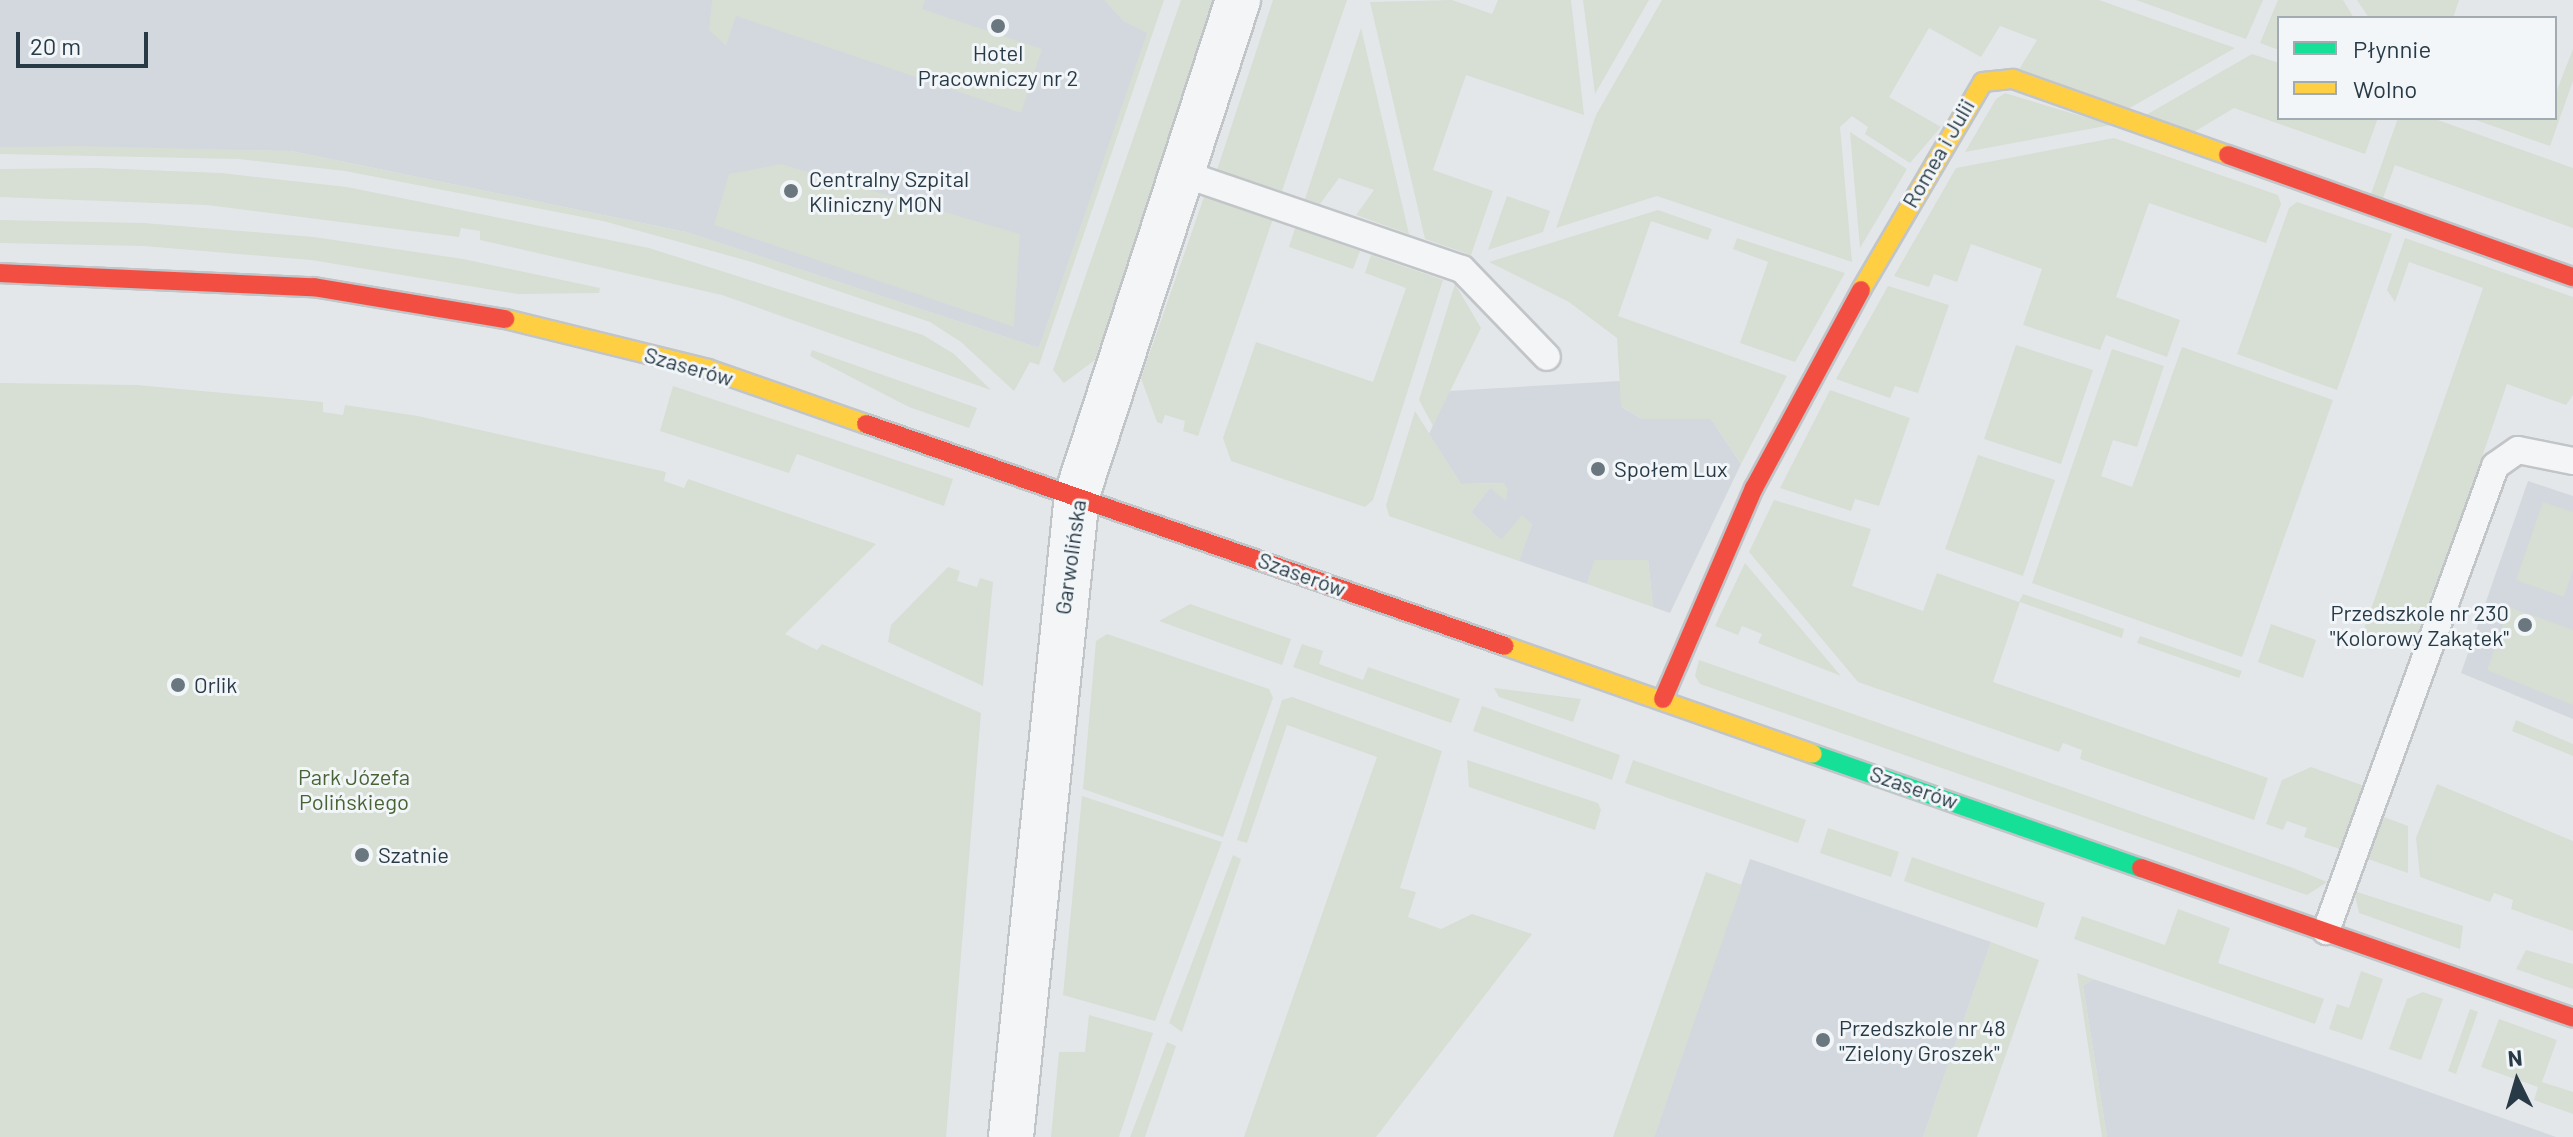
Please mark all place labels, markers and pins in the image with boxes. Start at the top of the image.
marker: Hotel Pracowniczy nr 2 [989,17,1007,35]
place label: Hotel Pracowniczy nr 2 [918,39,1078,90]
place label: Centralny Szpital Kliniczny MON [809,165,969,216]
marker: Centralny Szpital Kliniczny MON [780,180,802,202]
place label: Społem Lux [1614,456,1727,482]
marker: Społem Lux [1589,460,1607,478]
place label: Przedszkole nr 230 "Kolorowy Zakątek" [2330,599,2509,650]
marker: Przedszkole nr 230 "Kolorowy Zakątek" [2516,616,2534,634]
place label: Orlik [194,672,237,698]
marker: Orlik [169,676,187,694]
place label: Szatnie [378,842,449,868]
marker: Szatnie [353,846,371,864]
place label: Przedszkole nr 48 "Zielony Groszek" [1839,1014,2006,1066]
marker: Przedszkole nr 48 "Zielony Groszek" [1814,1031,1832,1049]

